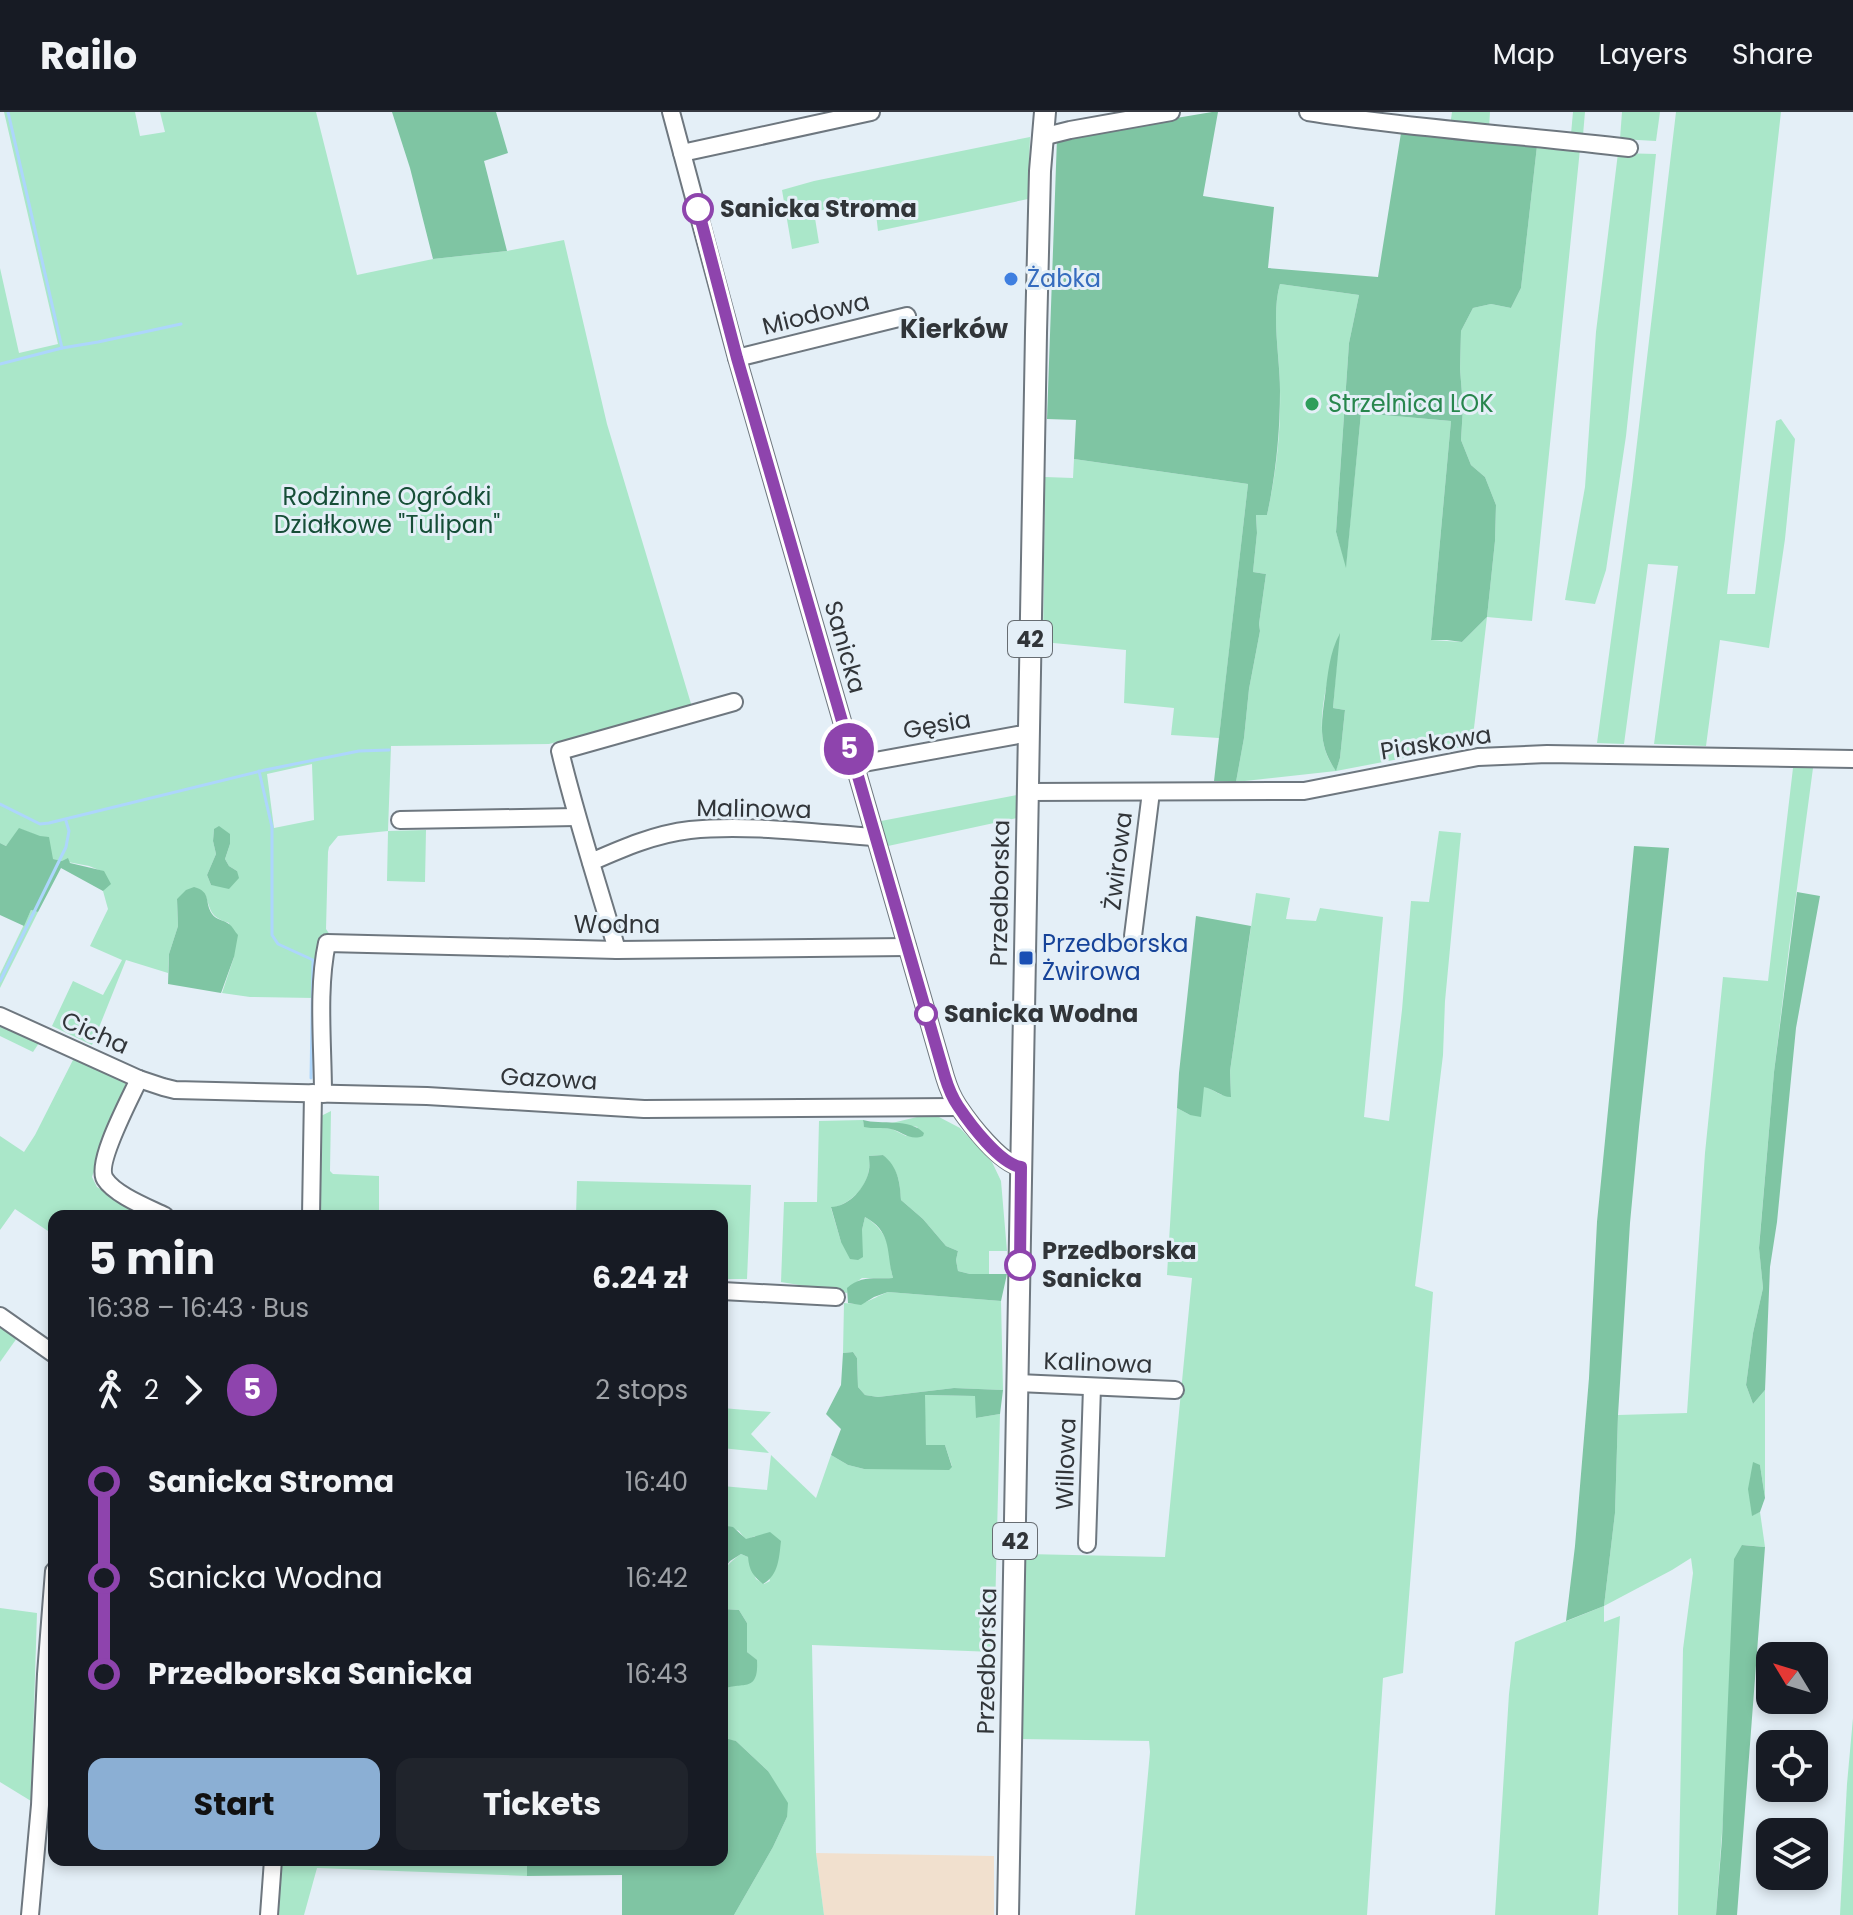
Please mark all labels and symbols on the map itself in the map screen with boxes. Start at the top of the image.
place label: Sanicka Stroma [720,192,917,225]
marker: Sanicka Stroma [683,194,713,224]
place label: Żabka [1027,262,1101,295]
marker: Żabka [1002,270,1020,288]
street label: Miodowa [759,284,873,343]
district label: Kierków [900,311,1009,347]
place label: Strzelnica LOK [1328,387,1494,420]
marker: Strzelnica LOK [1303,395,1321,413]
park label: Rodzinne Ogródki Działkowe "Tulipan" [274,480,500,541]
street label: Sanicka [817,597,874,697]
road number: 42 [1008,621,1052,657]
street label: Gęsia [900,702,973,747]
street label: Piaskowa [1378,717,1494,768]
line badge: 5 [823,723,875,775]
street label: Malinowa [696,791,812,826]
street label: Żwirowa [1095,810,1140,912]
street label: Przedborska [982,819,1017,967]
street label: Wodna [574,908,660,941]
place label: Przedborska Żwirowa [1042,927,1189,988]
marker: Przedborska Żwirowa [1017,949,1035,967]
place label: Sanicka Wodna [944,997,1138,1030]
street label: Cicha [56,1003,134,1062]
marker: Sanicka Wodna [915,1003,937,1025]
street label: Gazowa [500,1059,598,1098]
place label: Przedborska Sanicka [1042,1234,1197,1295]
marker: Przedborska Sanicka [1005,1250,1035,1280]
street label: Kalinowa [1043,1344,1153,1381]
street label: Willowa [1047,1417,1084,1511]
road number: 42 [993,1523,1037,1559]
street label: Przedborska [969,1587,1004,1735]
north arrow [1756,1642,1828,1714]

